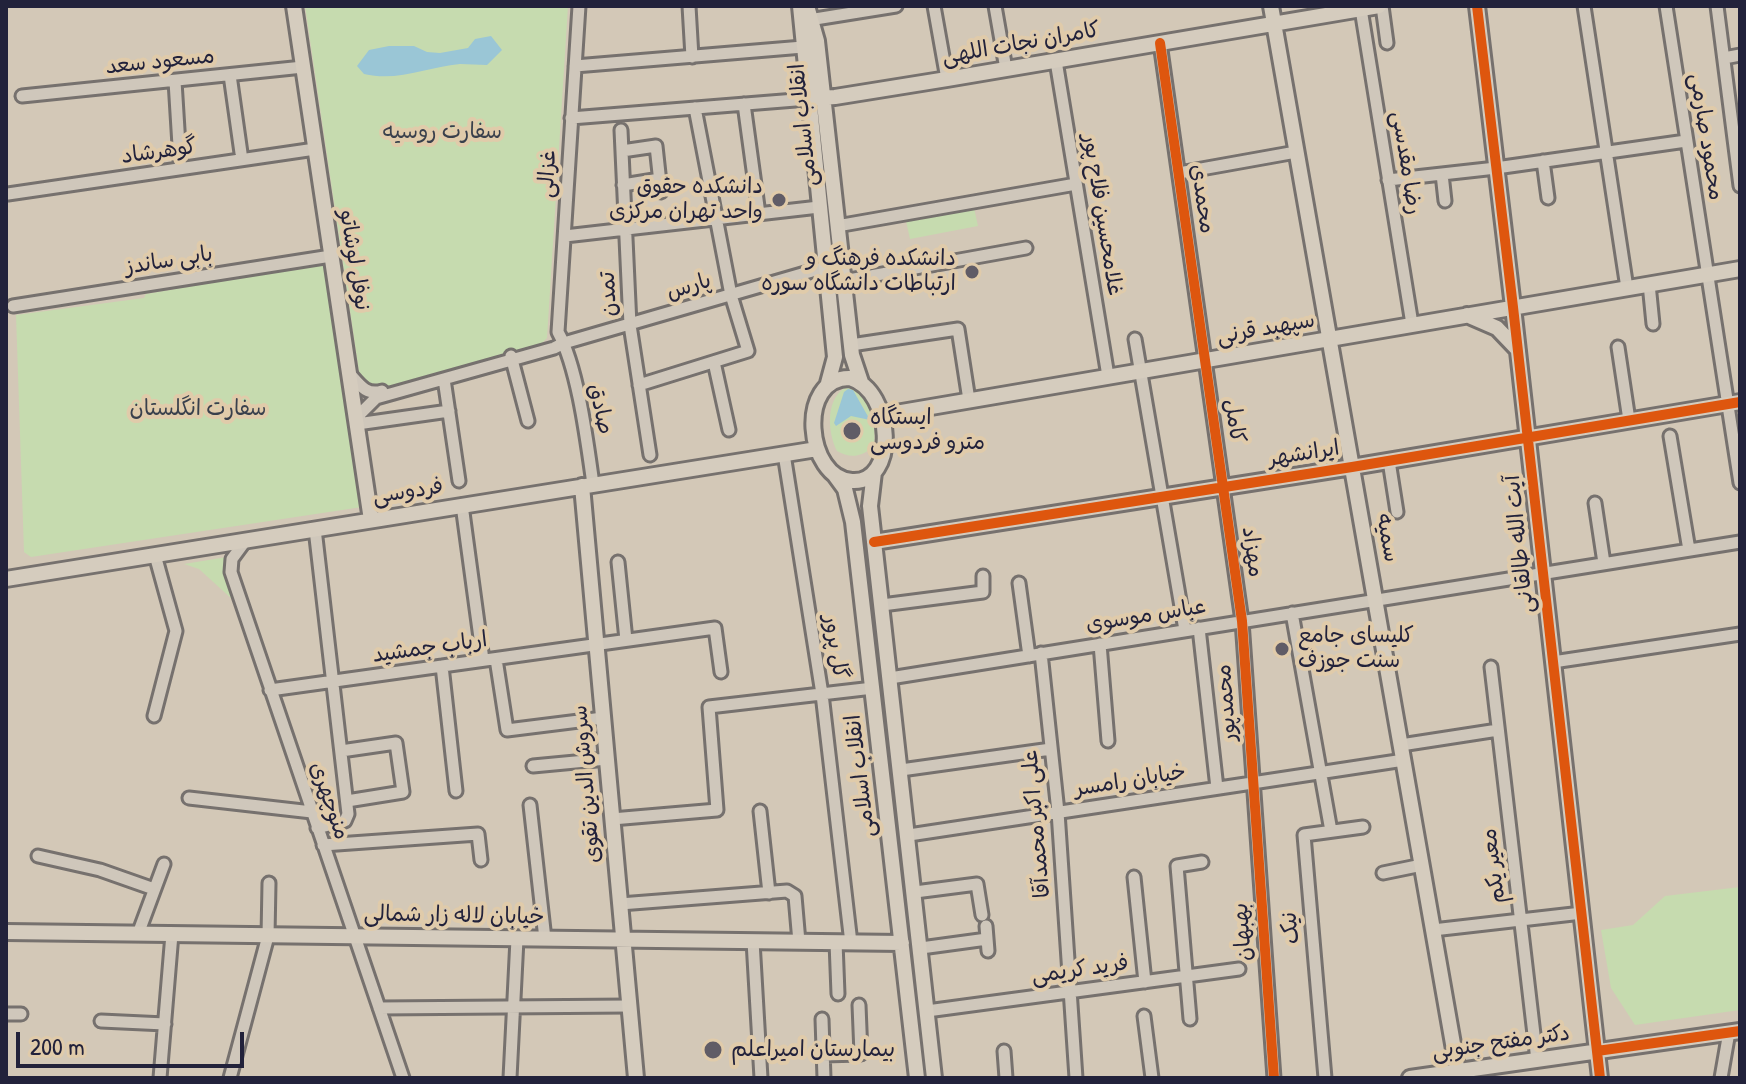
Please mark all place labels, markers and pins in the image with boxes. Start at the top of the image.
place label: دانشکده حقوق واحد تهران مرکزی [609,174,763,226]
marker: دانشکده حقوق واحد تهران مرکزی [770,191,788,209]
place label: دانشکده فرهنگ و ارتباطات دانشگاه سوره [761,246,956,298]
marker: دانشکده فرهنگ و ارتباطات دانشگاه سوره [963,263,981,281]
place label: ایستگاه مترو فردوسی [870,405,985,456]
marker: ایستگاه مترو فردوسی [841,420,863,442]
place label: کلیسای جامع سنت جوزف [1298,623,1414,674]
marker: کلیسای جامع سنت جوزف [1273,640,1291,658]
place label: بیمارستان امیراعلم [731,1037,895,1063]
marker: بیمارستان امیراعلم [702,1039,724,1061]

